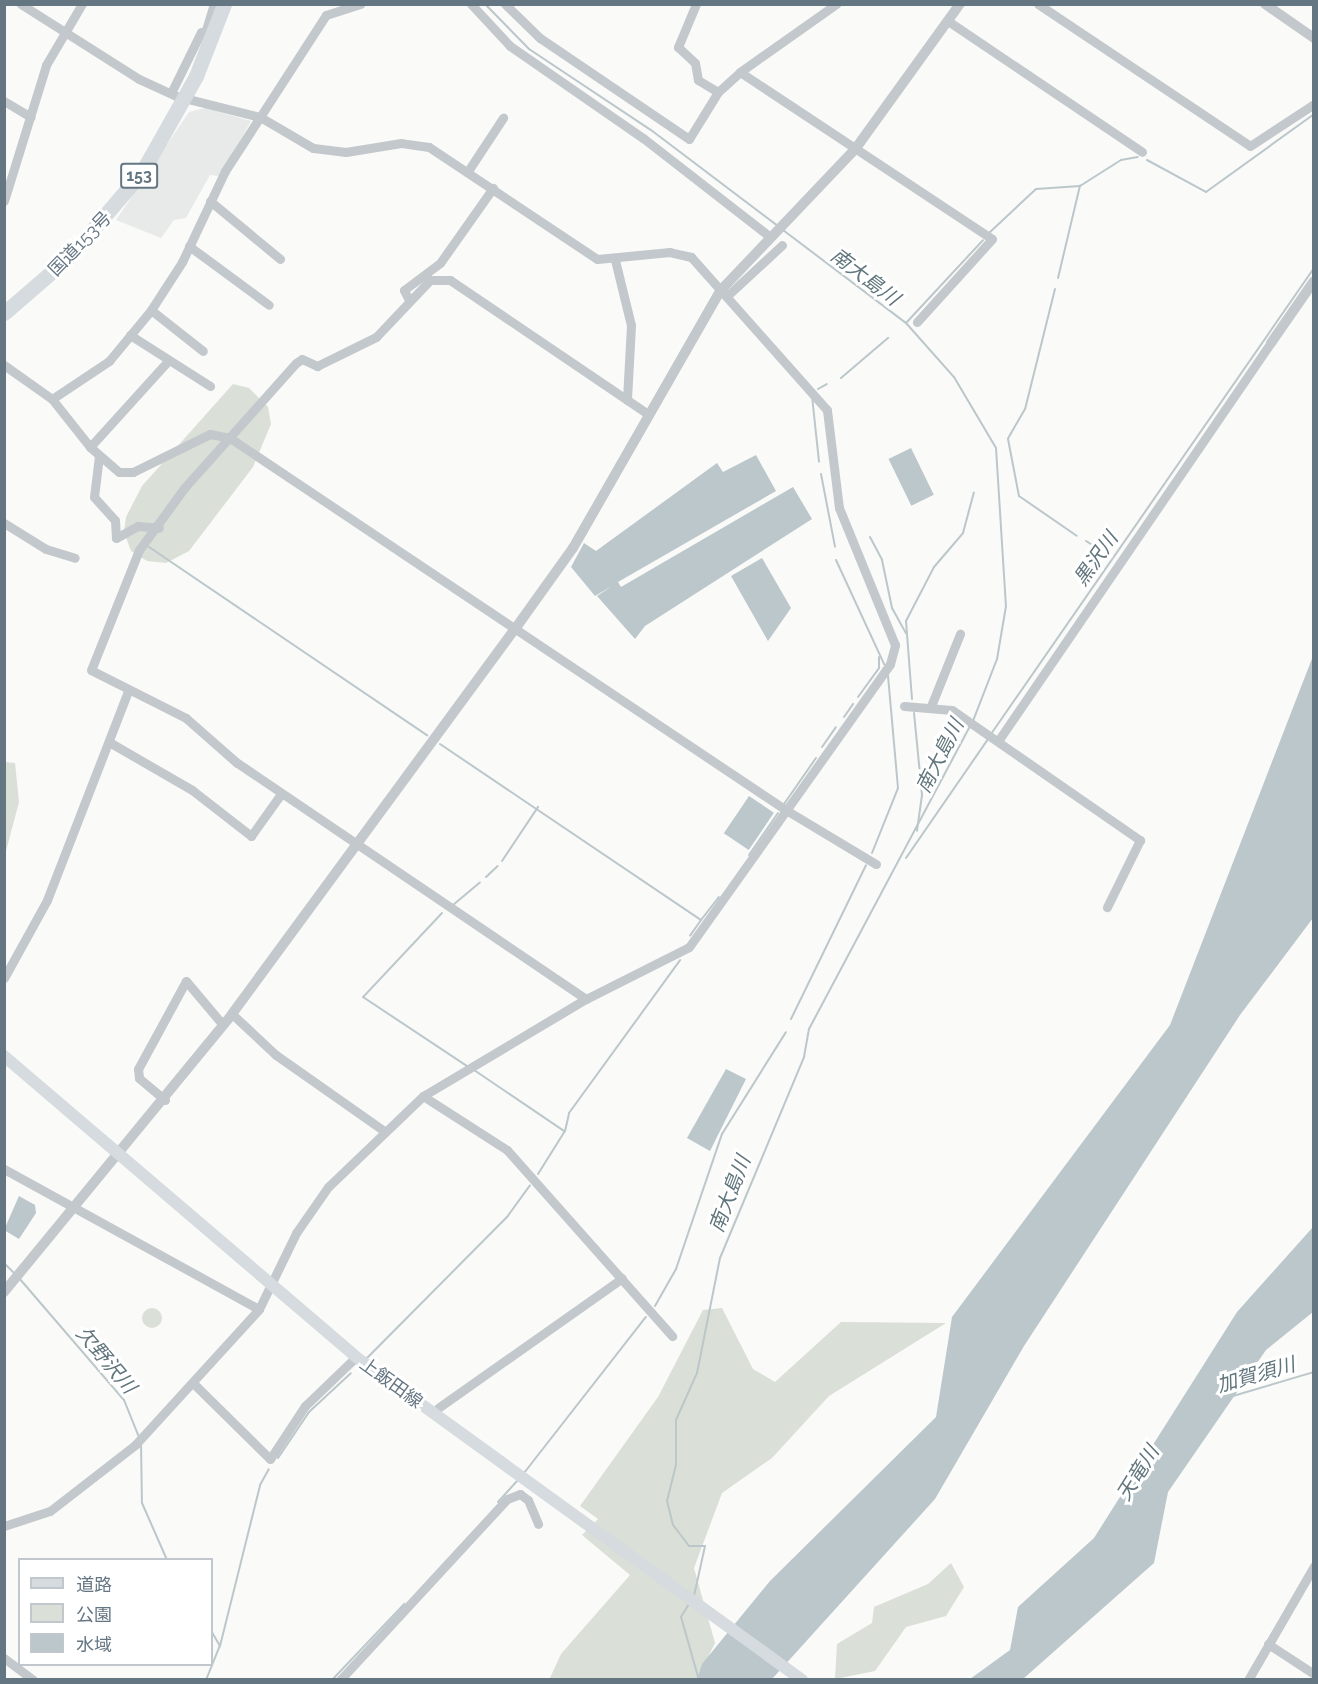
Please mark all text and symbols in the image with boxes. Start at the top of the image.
road number: 153 [120,163,158,189]
street label: 国道153号 [44,207,116,281]
water label: 南大島川 [826,243,904,311]
water label: 黒沢川 [1069,528,1123,590]
water label: 南大島川 [911,715,969,797]
water label: 南大島川 [704,1152,756,1236]
water label: 欠野沢川 [71,1322,141,1398]
water label: 加賀須川 [1214,1352,1298,1398]
street label: 上飯田線 [356,1353,426,1413]
water label: 天竜川 [1112,1441,1164,1505]
legend [18,1558,213,1666]
text: 道路 [76,1574,112,1595]
text: 公園 [76,1604,112,1625]
text: 水域 [76,1634,112,1655]

